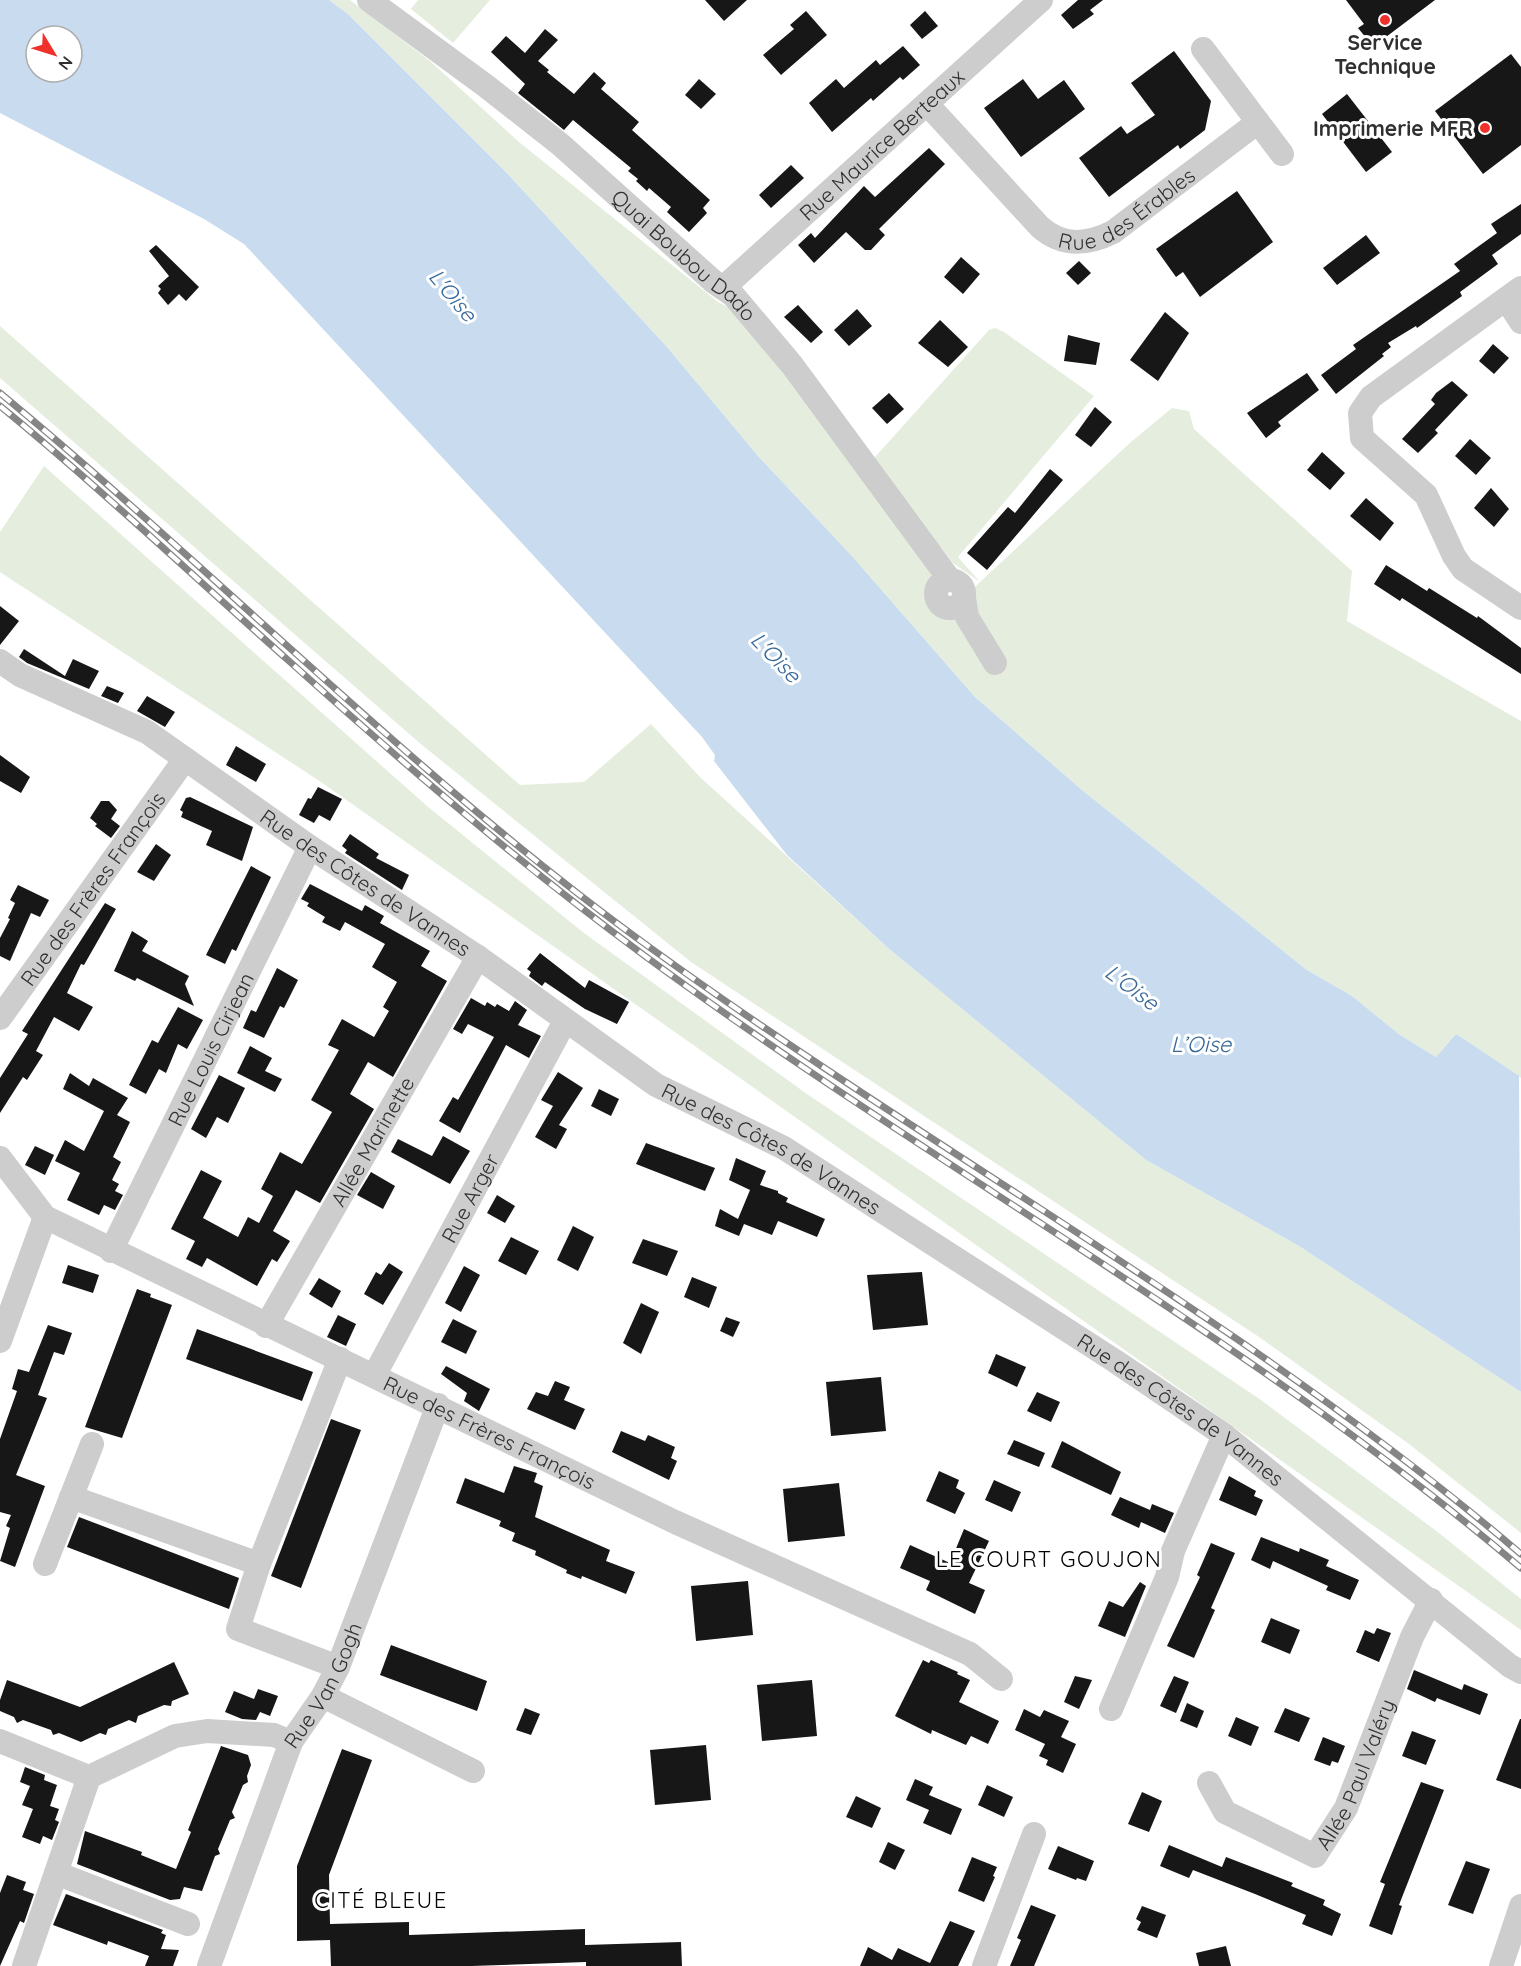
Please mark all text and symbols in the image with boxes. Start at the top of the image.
marker: Service Technique [1378,13,1392,27]
north arrow [24,24,84,84]
place label: Service Technique [1334,29,1436,79]
text: N [54,52,77,74]
street label: Rue Maurice Berteaux [794,63,970,226]
place label: Imprimerie MFR [1313,115,1473,141]
marker: Imprimerie MFR [1478,121,1492,135]
street label: Rue des Érables [1056,162,1200,255]
street label: Quai Boubou Dado [606,184,762,326]
water label: L'Oise [423,263,484,328]
water label: L'Oise [745,626,808,690]
street label: Rue des Frères François [14,787,171,991]
street label: Rue des Côtes de Vannes [255,803,476,962]
water label: L'Oise [1100,958,1166,1017]
street label: Rue Louis Cirjean [162,968,259,1130]
water label: L’Oise [1171,1030,1233,1058]
street label: Allée Marinette [325,1072,420,1211]
street label: Rue des Côtes de Vannes [658,1077,886,1220]
street label: Rue Arger [435,1149,504,1247]
street label: Rue des Côtes de Vannes [1073,1327,1289,1491]
street label: Rue des Frères François [379,1370,600,1494]
district label: LE COURT GOUJON [936,1545,1162,1573]
street label: Rue Van Gogh [278,1619,367,1753]
street label: Allée Paul Valéry [1310,1695,1400,1854]
district label: CITÉ BLEUE [314,1886,448,1914]

